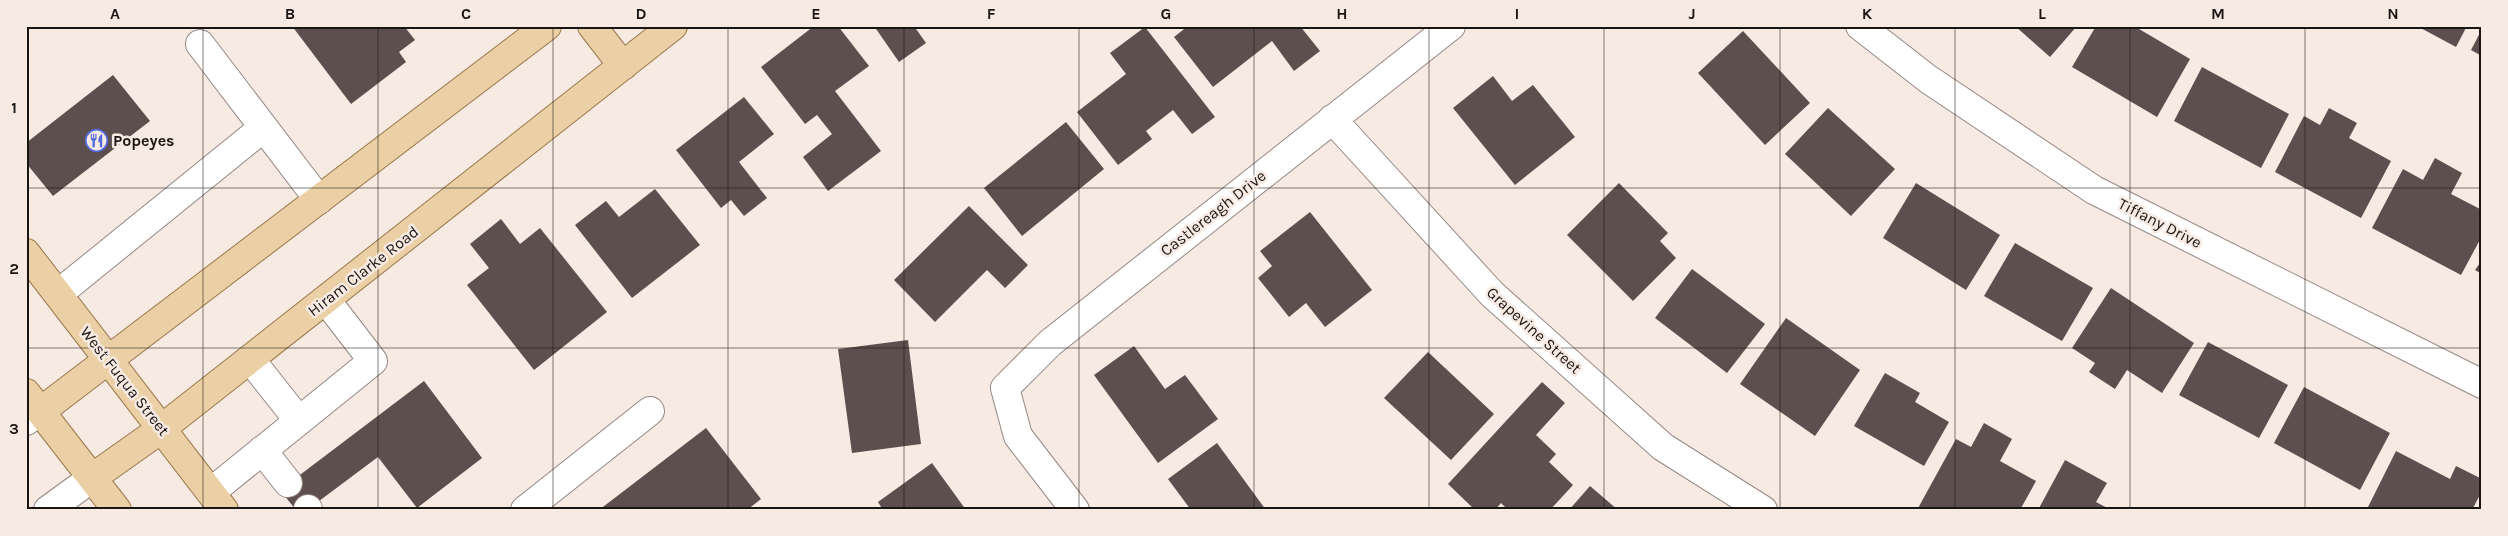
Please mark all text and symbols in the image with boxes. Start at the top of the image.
text: A [110,4,120,23]
text: B [285,4,295,23]
text: C [461,4,471,23]
text: D [636,4,647,23]
text: E [811,4,821,23]
text: F [987,4,996,23]
text: G [1161,4,1171,23]
text: H [1336,4,1348,23]
text: I [1515,4,1519,23]
text: J [1688,4,1696,23]
text: K [1862,4,1873,23]
text: L [2038,4,2046,23]
text: M [2211,4,2225,23]
text: N [2387,4,2399,23]
text: 1 [11,98,17,117]
restaurant icon: Popeyes [85,128,109,152]
place label: Popeyes [113,131,175,150]
street label: Castlereagh Drive [1157,166,1269,260]
street label: Tiffany Drive [2115,194,2205,252]
street label: Hiram Clarke Road [304,222,422,320]
text: 2 [9,259,19,278]
street label: Grapevine Street [1483,282,1585,378]
street label: West Fuqua Street [76,323,174,439]
text: 3 [9,419,19,438]

